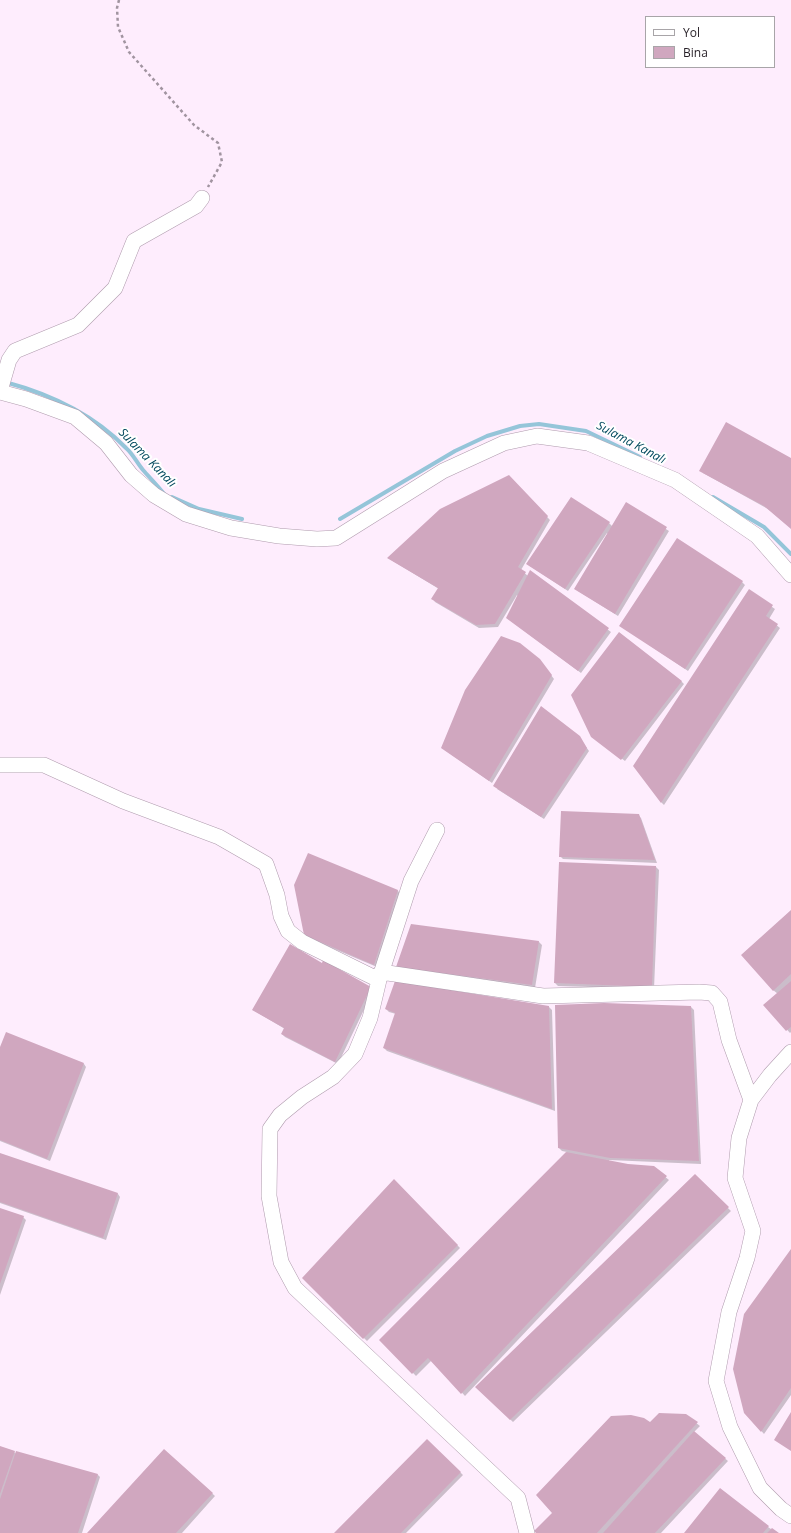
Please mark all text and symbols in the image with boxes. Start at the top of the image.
legend [645,16,775,68]
text: Yol [683,24,700,41]
text: Bina [683,44,708,61]
water label: Sulama Kanalı [594,419,668,467]
water label: Sulama Kanalı [115,426,179,490]

